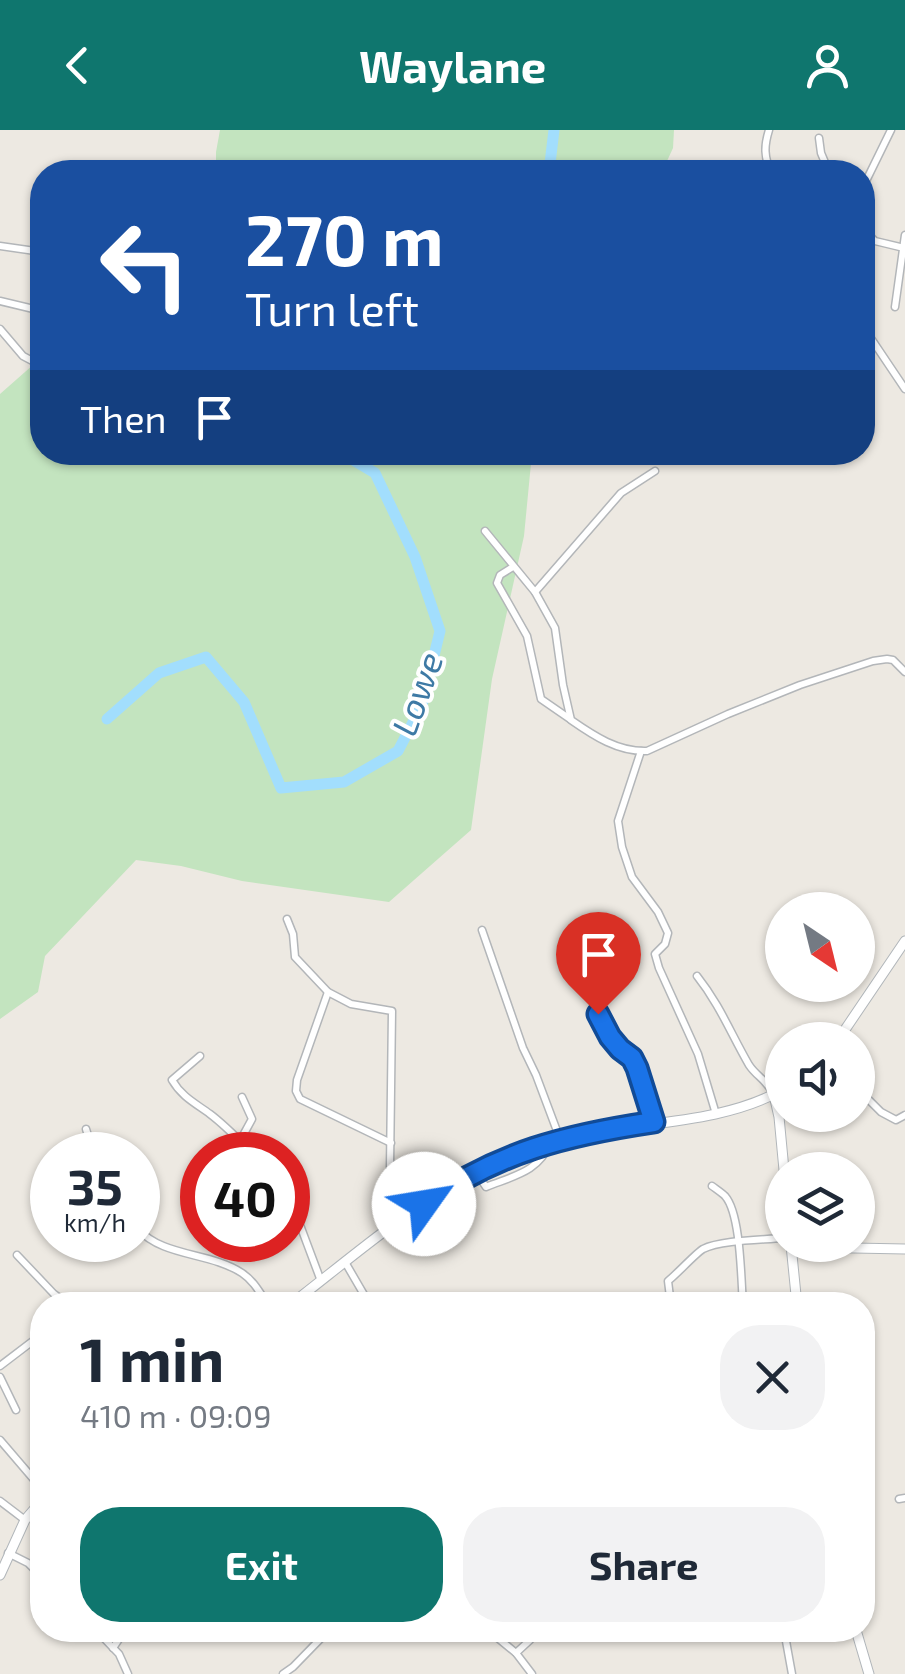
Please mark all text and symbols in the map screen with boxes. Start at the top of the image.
icon: back [50,38,105,93]
text: Waylane [359,38,546,92]
icon: person [800,38,855,93]
text: 270 m [245,196,444,280]
icon: left [80,200,210,330]
text: Turn left [245,281,419,335]
icon: arrive [187,390,242,445]
text: Then [80,395,167,441]
water label: Lowe [382,646,451,741]
north arrow [765,892,875,1002]
map controls [765,892,875,1262]
pin [556,912,641,1015]
icon: arrive [571,927,626,982]
button: sound [765,1022,875,1132]
speed limit sign: 40 [180,1132,310,1262]
position arrow [372,1152,476,1256]
button: layers [765,1152,875,1262]
text: 35 [67,1155,123,1215]
text: km/h [64,1207,126,1237]
text: 1 min [80,1322,224,1394]
button: close [720,1325,825,1430]
text: 410 m · 09:09 [80,1396,271,1434]
button: Exit [80,1507,443,1622]
button: Share [463,1507,825,1622]

